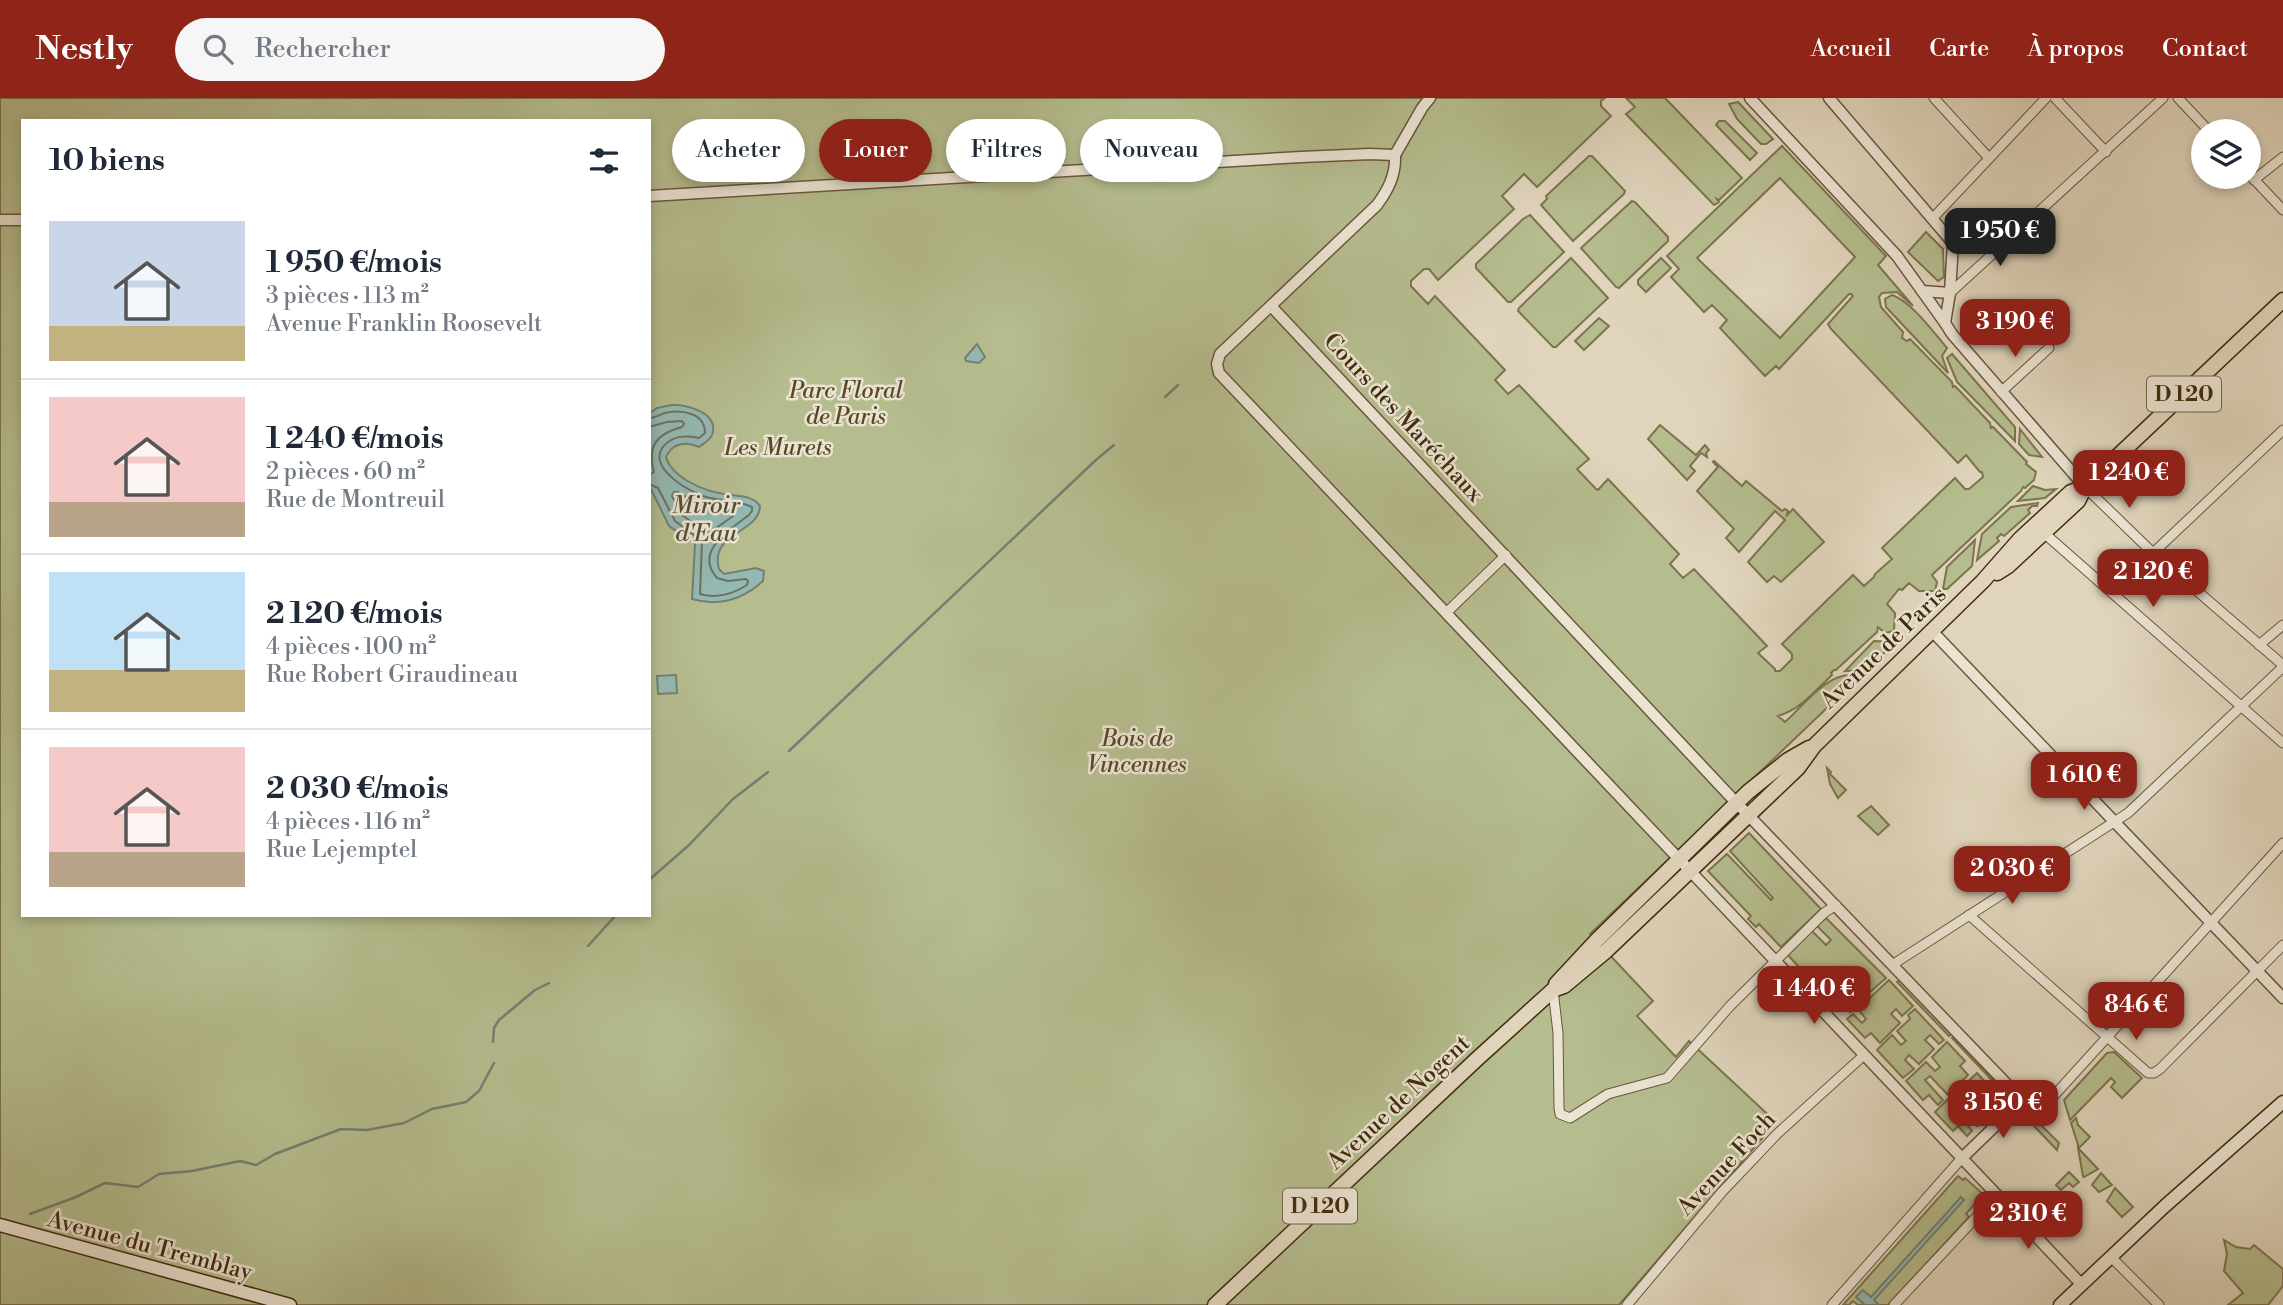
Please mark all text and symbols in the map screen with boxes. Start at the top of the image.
search box [175,18,665,81]
text: Nestly [35,29,133,70]
icon: search [199,30,237,68]
text: Rechercher [255,33,391,65]
text: Accueil [1810,34,1891,64]
text: Carte [1929,34,1989,64]
text: À propos [2027,34,2124,64]
text: Contact [2162,34,2248,64]
chip: Acheter [672,119,805,182]
chip: Louer [819,119,932,182]
chip: Filtres [946,119,1066,182]
chip: Nouveau [1080,119,1223,182]
map controls [2191,119,2261,189]
button: layers [2191,119,2261,189]
text: 10 biens [49,142,165,180]
icon: filters [585,142,623,180]
pin: 1 950 € [1935,208,2065,268]
text: 1 950 € [1961,217,2039,245]
text: 1 950 €/mois [266,244,442,282]
icon: home [105,249,189,333]
text: 3 pièces · 113 m² [266,282,429,310]
pin: 3 190 € [1950,300,2080,359]
text: 3 190 € [1976,308,2054,336]
text: Avenue Franklin Roosevelt [266,310,542,338]
street label: Cours des Maréchaux [1318,327,1489,508]
road number: D 120 [2147,376,2221,412]
park label: Parc Floral de Paris [788,377,903,431]
text: 1 240 €/mois [266,420,444,458]
icon: home [105,425,189,509]
park label: Les Murets [723,434,832,462]
pin: 1 240 € [2064,450,2194,510]
text: 2 pièces · 60 m² [266,458,425,486]
text: 1 240 € [2089,459,2169,487]
text: Rue de Montreuil [266,486,445,514]
water label: Miroir d'Eau [672,491,741,549]
pin: 2 120 € [2088,550,2218,609]
text: 2 120 € [2113,558,2193,586]
street label: Avenue de Paris [1814,581,1952,716]
text: 2 120 €/mois [266,595,443,633]
icon: home [105,600,189,684]
text: 4 pièces · 100 m² [266,633,436,661]
text: Rue Robert Giraudineau [266,661,518,689]
park label: Bois de Vincennes [1087,725,1187,779]
pin: 1 610 € [2019,752,2149,812]
text: 1 610 € [2047,761,2121,789]
text: 2 030 €/mois [266,770,449,808]
icon: home [105,775,189,859]
text: 4 pièces · 116 m² [266,808,430,836]
text: Rue Lejemptel [266,836,417,864]
pin: 2 030 € [1947,846,2077,906]
text: 2 030 € [1970,855,2054,883]
pin: 1 440 € [1749,967,1879,1026]
text: 1 440 € [1773,975,1855,1003]
pin: 846 € [2087,982,2185,1042]
text: 846 € [2104,991,2168,1019]
street label: Avenue de Nogent [1321,1029,1476,1177]
pin: 3 150 € [1938,1080,2068,1140]
text: 3 150 € [1964,1089,2042,1117]
street label: Avenue Foch [1671,1106,1782,1222]
road number: D 120 [1283,1188,1357,1224]
pin: 2 310 € [1963,1192,2093,1251]
text: 2 310 € [1989,1200,2067,1228]
street label: Avenue du Tremblay [43,1205,256,1287]

